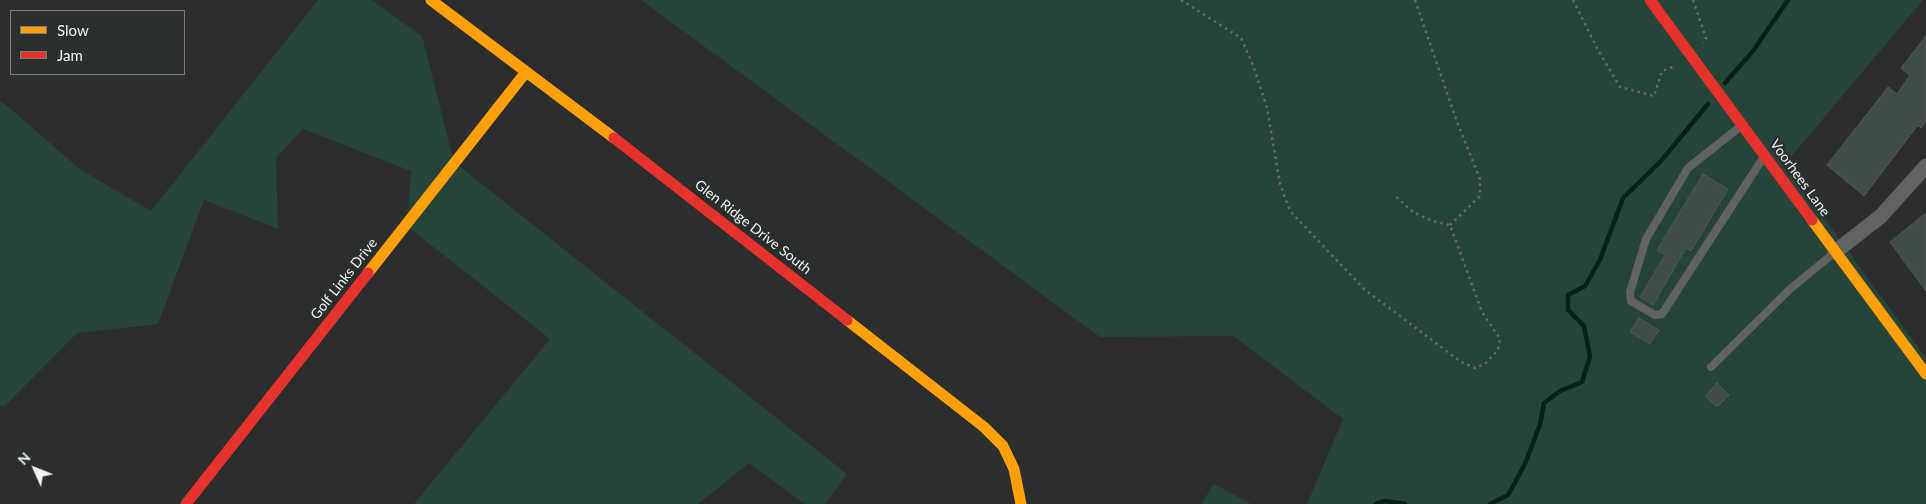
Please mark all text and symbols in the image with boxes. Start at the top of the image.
legend [10,10,185,75]
text: Slow [57,21,89,39]
text: Jam [57,46,83,64]
street label: Voorhees Lane [1766,136,1834,220]
street label: Glen Ridge Drive South [691,176,815,278]
street label: Golf Links Drive [307,235,381,323]
north arrow [10,444,60,494]
text: N [14,448,34,468]

